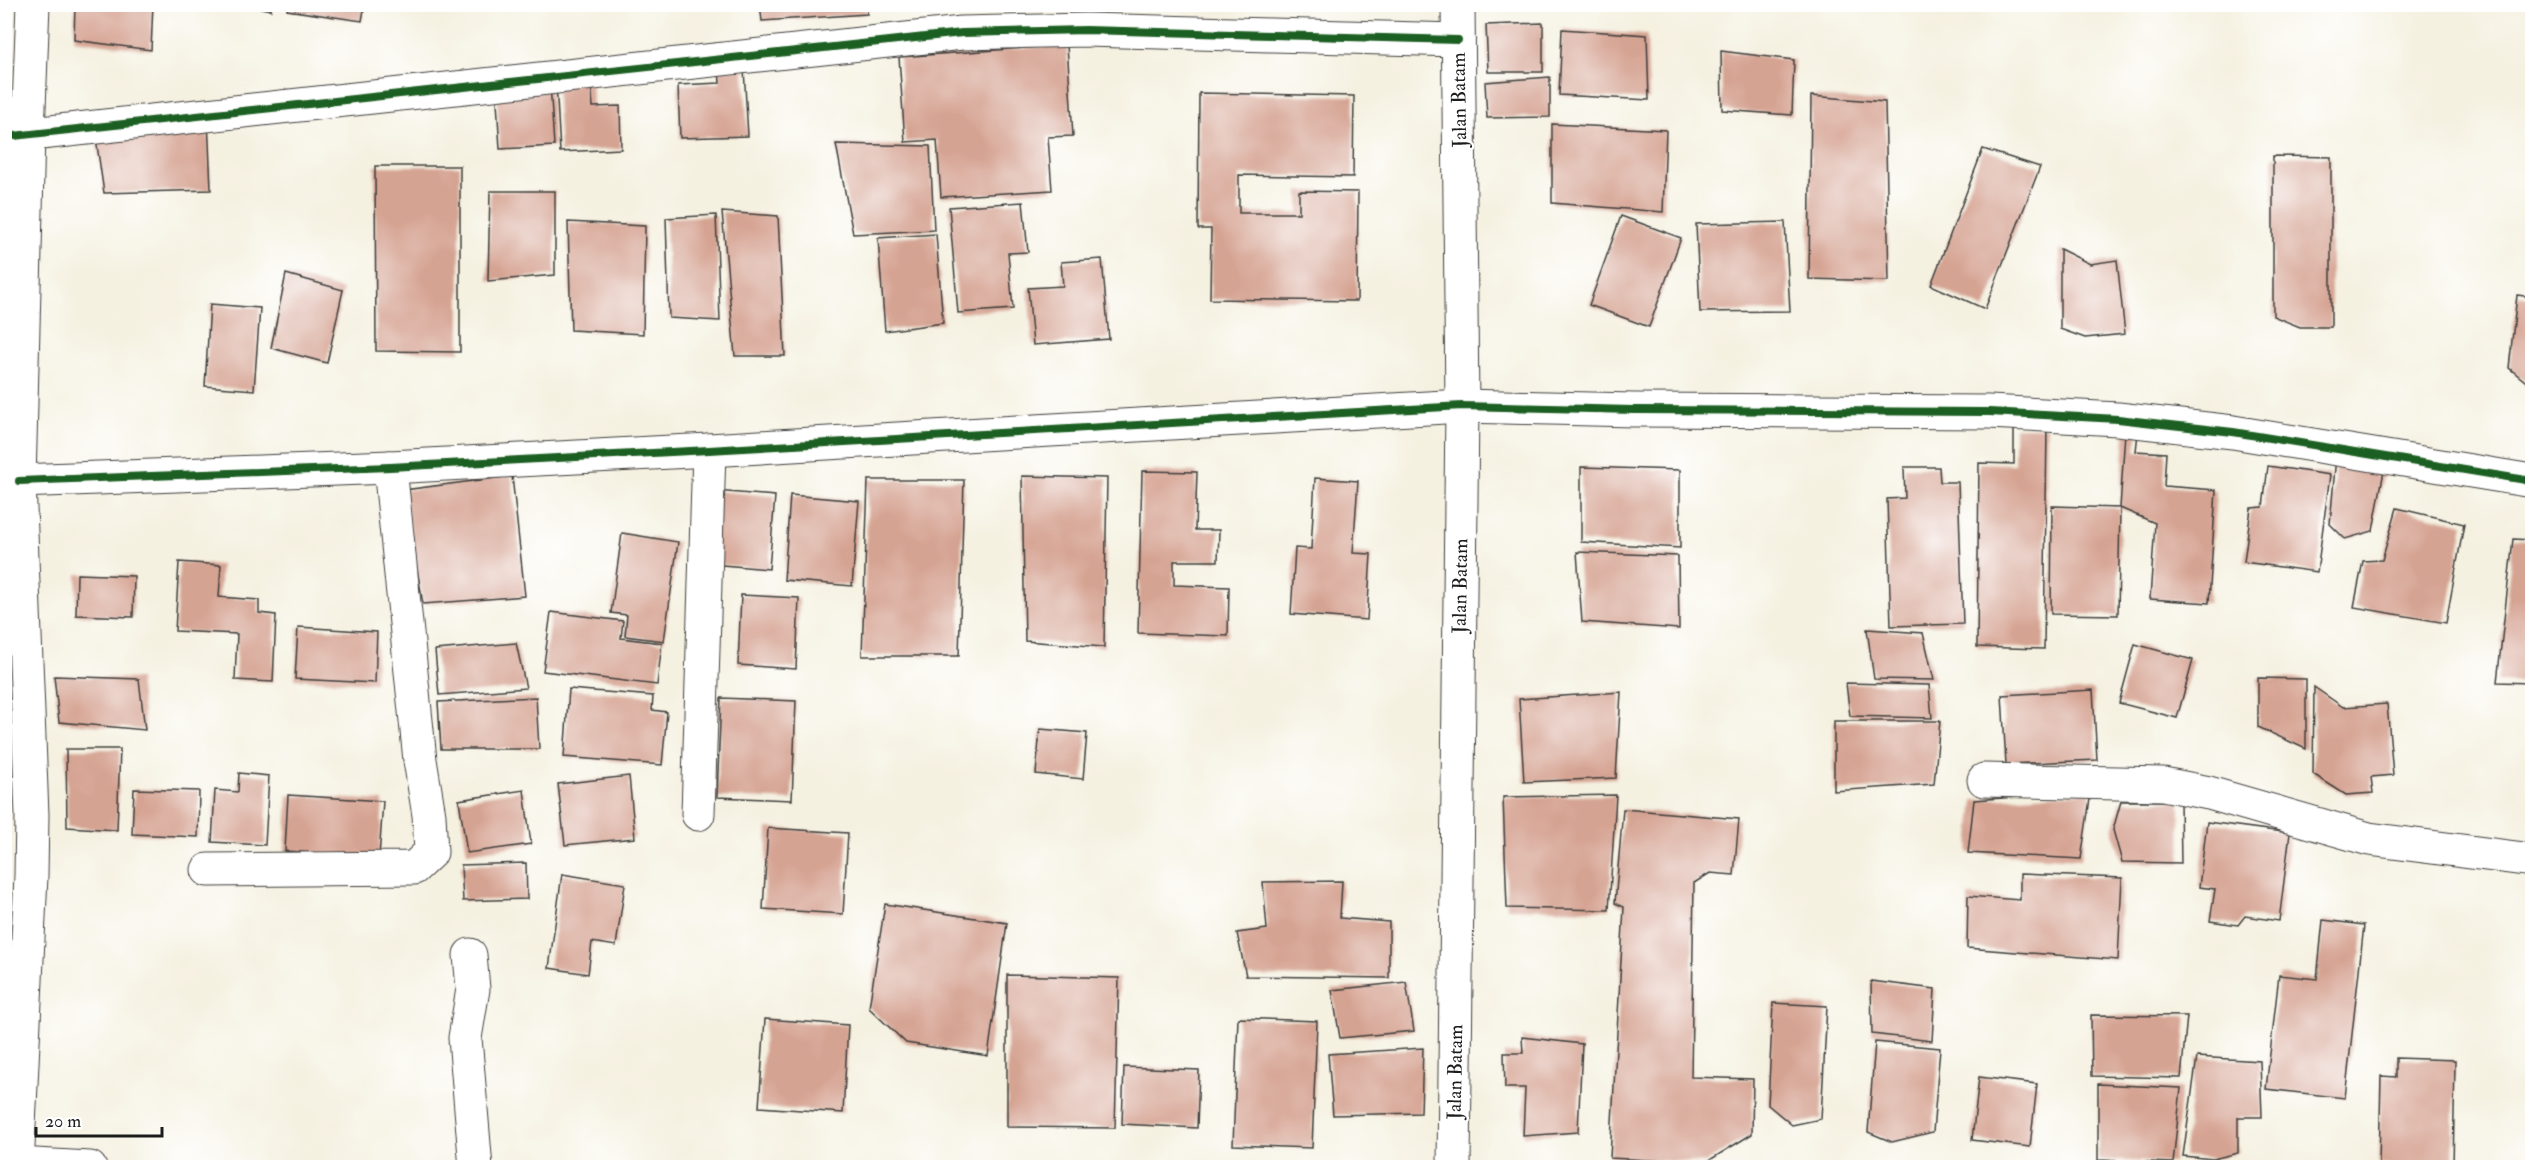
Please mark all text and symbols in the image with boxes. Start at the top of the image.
street label: Jalan Batam [1446,52,1472,149]
street label: Jalan Batam [1447,538,1473,635]
street label: Jalan Batam [1442,1024,1468,1121]
scale bar [36,1100,162,1138]
text: 20 m [45,1110,81,1133]

